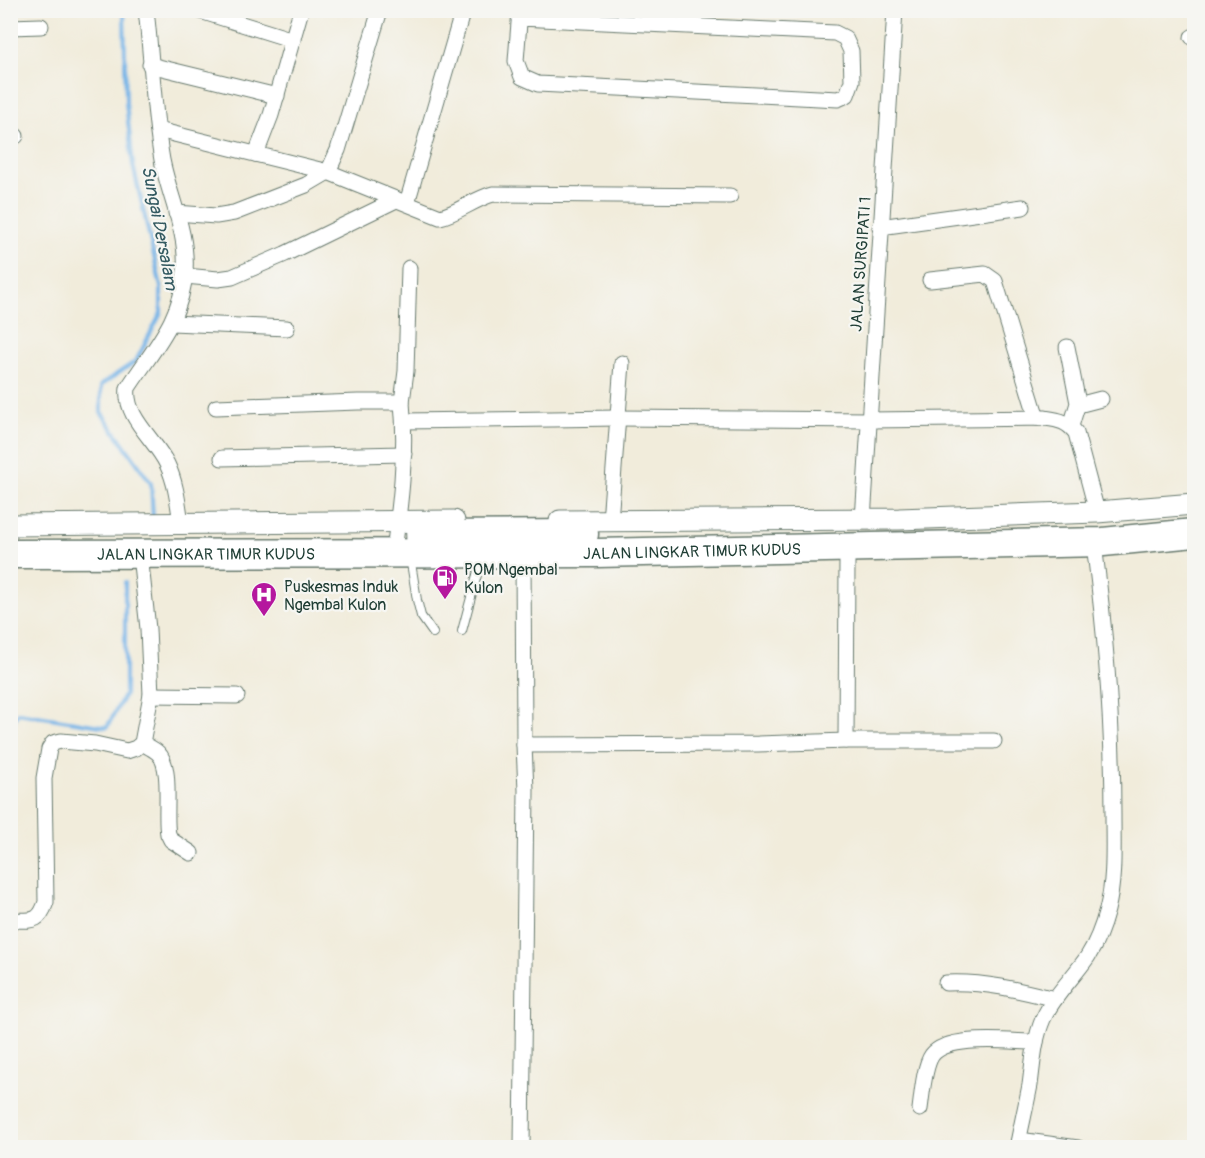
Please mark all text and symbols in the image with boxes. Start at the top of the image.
water label: Sungai Dersalam [136,164,183,293]
street label: JALAN SURGIPATI 1 [846,196,876,332]
street label: JALAN LINGKAR TIMUR KUDUS [583,540,801,564]
street label: JALAN LINGKAR TIMUR KUDUS [97,544,315,565]
place label: POM Ngembal Kulon [464,560,558,598]
fuel station icon: POM Ngembal Kulon [430,563,460,601]
place label: Puskesmas Induk Ngembal Kulon [284,577,398,615]
hospital icon: Puskesmas Induk Ngembal Kulon [249,580,279,618]

